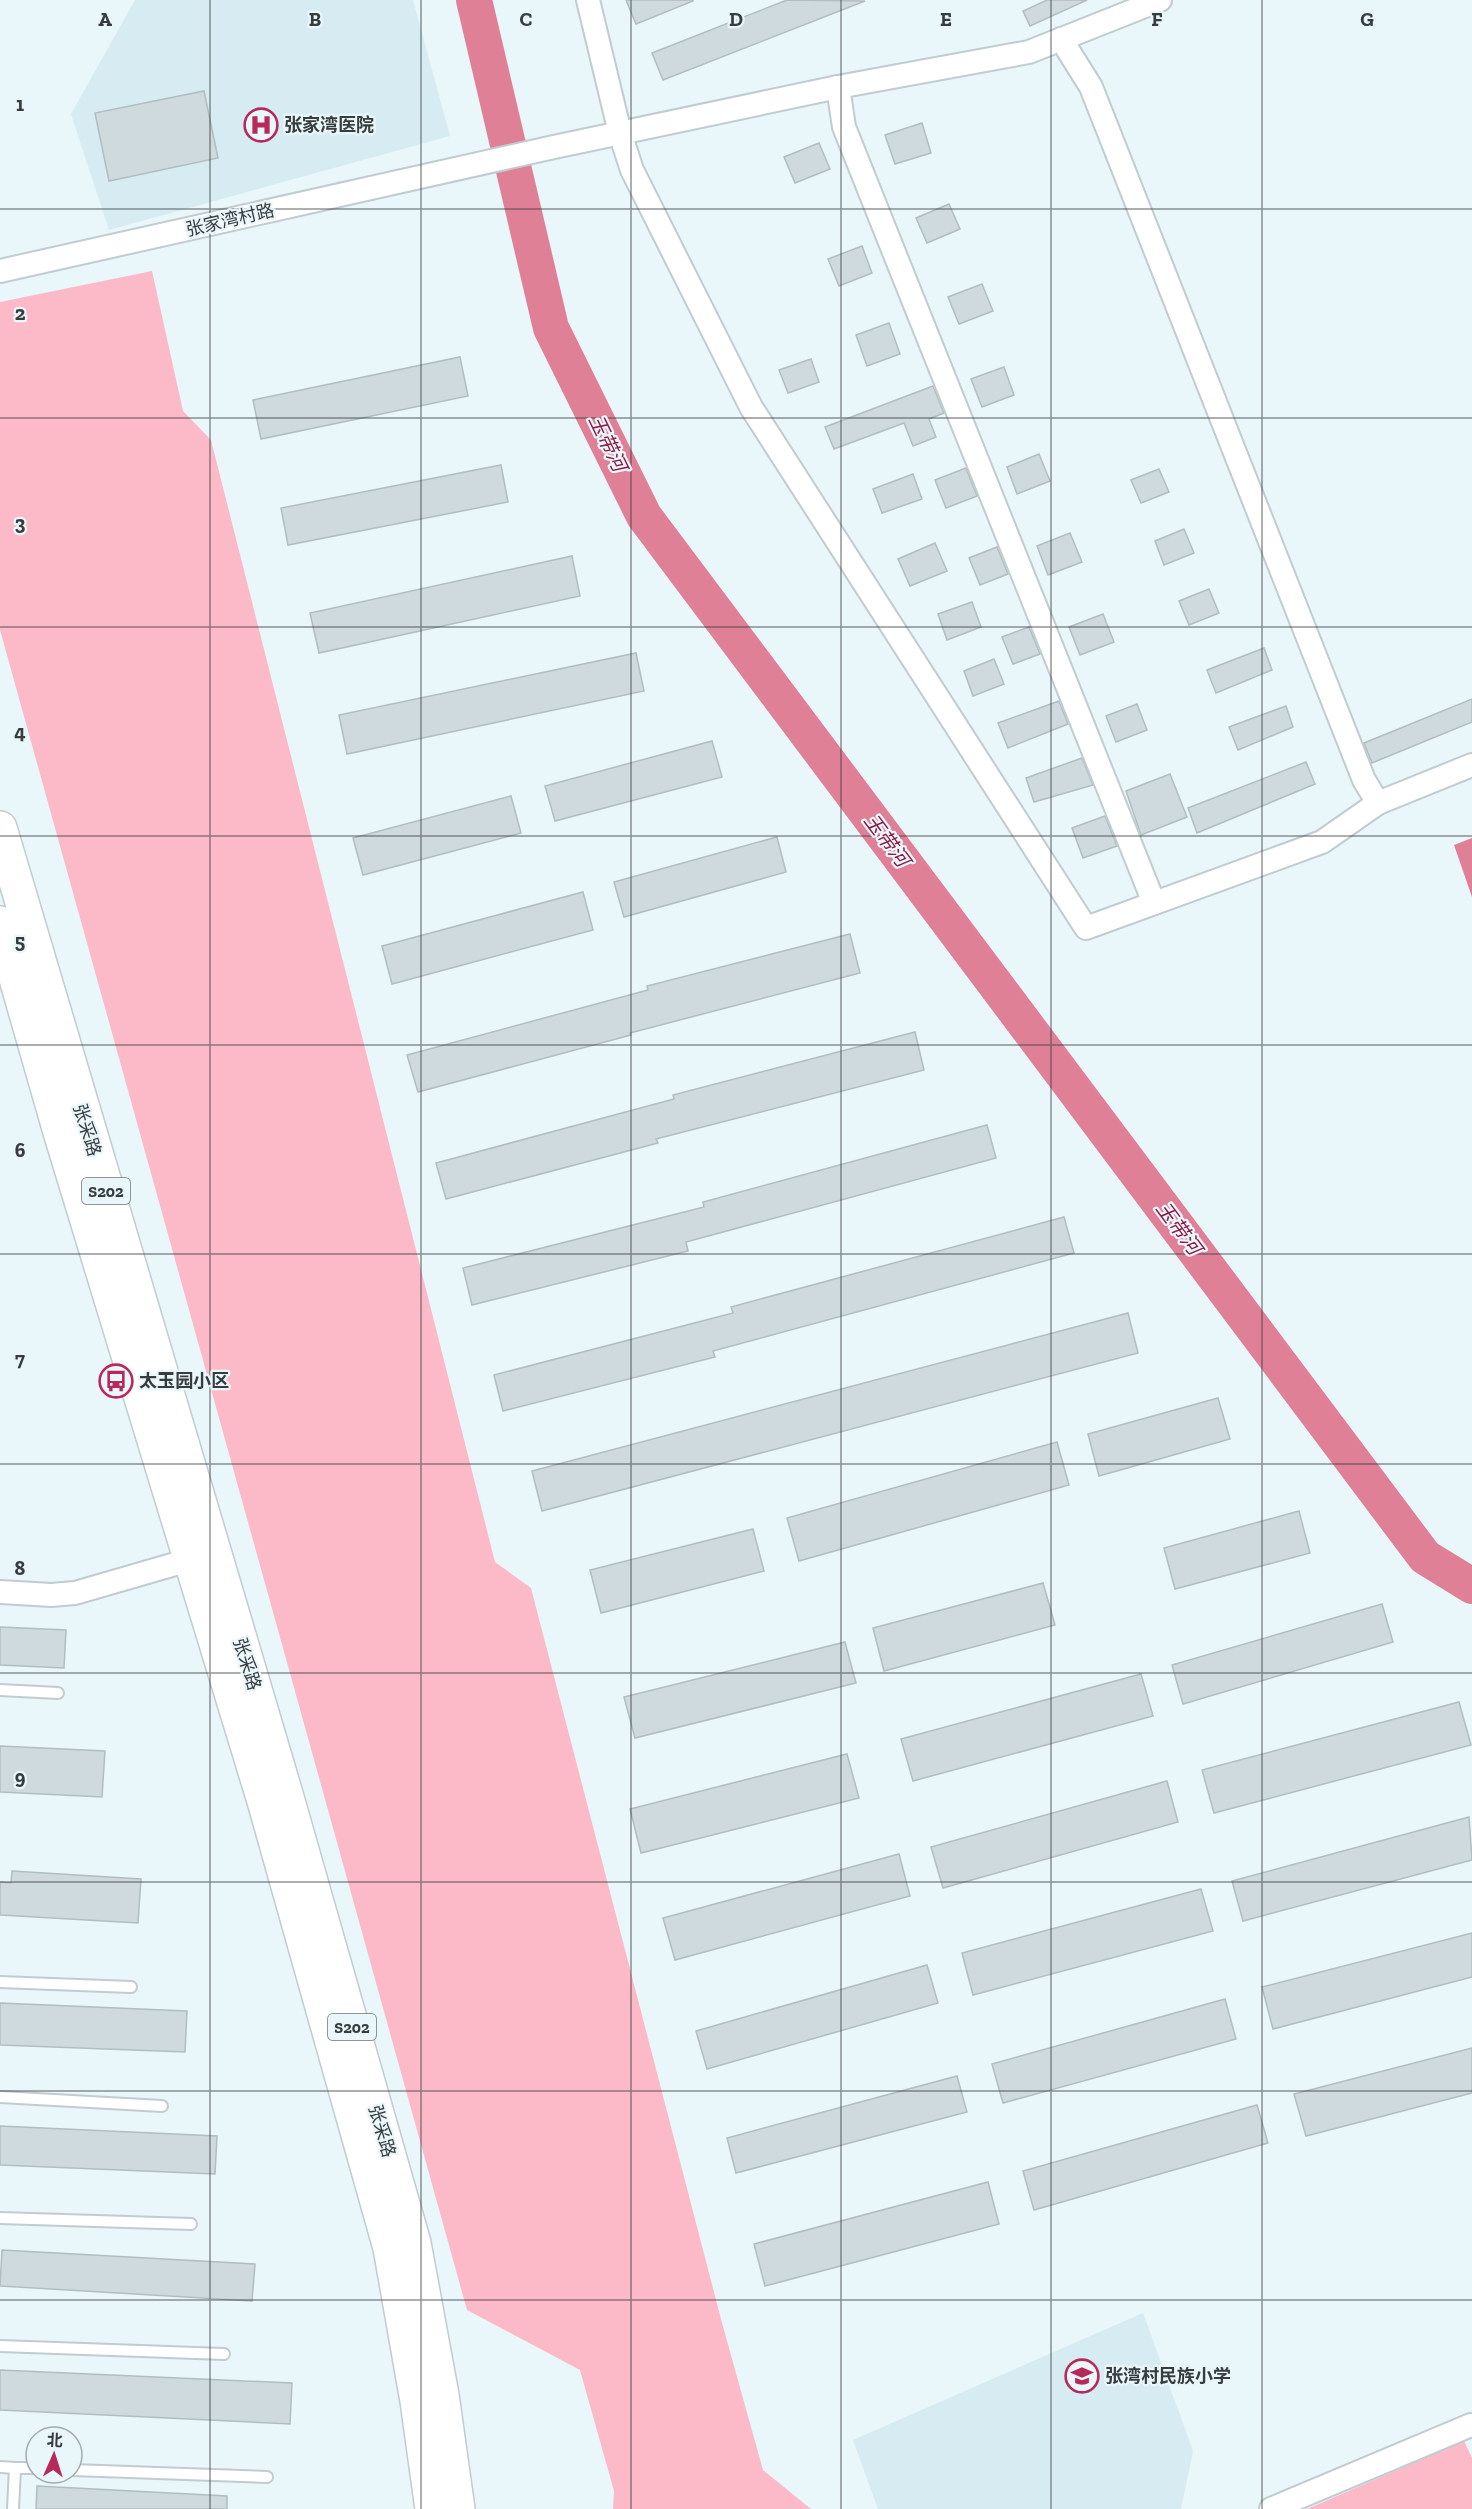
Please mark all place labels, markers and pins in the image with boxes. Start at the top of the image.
hospital icon: 张家湾医院 [243,107,279,143]
place label: 张家湾医院 [284,114,374,136]
bus stop icon: 太玉园小区 [98,1363,134,1399]
place label: 太玉园小区 [139,1370,229,1392]
school or university icon: 张湾村民族小学 [1064,2358,1100,2394]
place label: 张湾村民族小学 [1105,2365,1231,2387]

